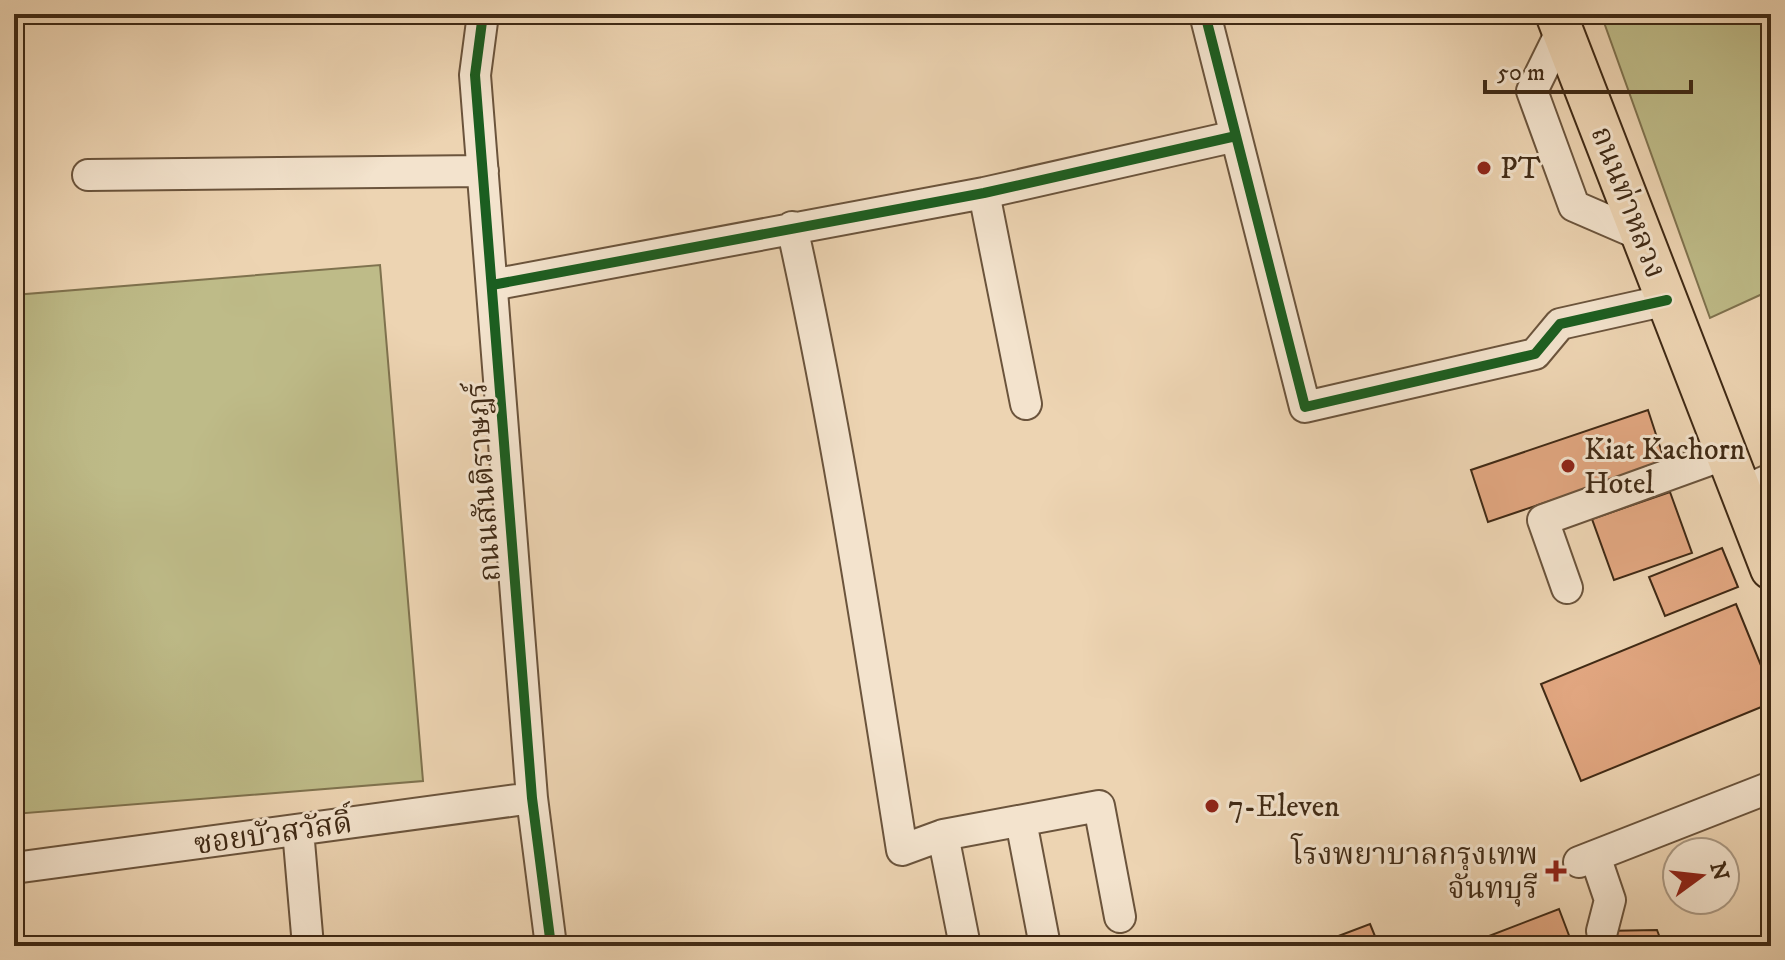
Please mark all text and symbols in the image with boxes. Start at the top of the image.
scale bar [1485,44,1691,94]
text: 50 m [1497,58,1545,88]
street label: ถนนท่าหลวง [1582,121,1673,284]
place label: PT [1500,151,1541,188]
marker: PT [1475,159,1493,177]
street label: ถนนสันติราษฎร์ [459,380,510,583]
place label: Kiat Kachorn Hotel [1584,432,1746,503]
marker: Kiat Kachorn Hotel [1559,457,1577,475]
place label: 7-Eleven [1228,789,1340,826]
marker: 7-Eleven [1203,797,1221,815]
street label: ซอยบัวสวัสดิ์ [191,801,356,864]
place label: โรงพยาบาลกรุงเทพ จันทบุรี [1290,833,1538,908]
north arrow [1661,836,1741,916]
text: N [1703,859,1734,883]
marker: โรงพยาบาลกรุงเทพ จันทบุรี [1545,860,1567,882]

